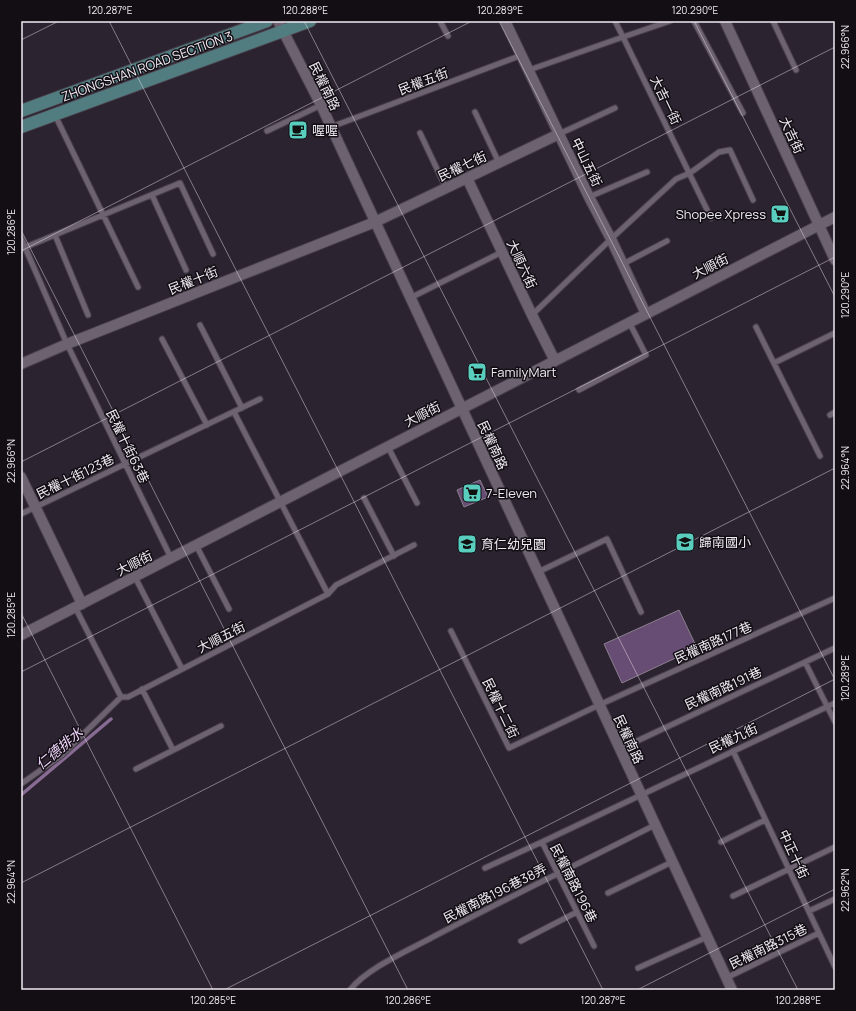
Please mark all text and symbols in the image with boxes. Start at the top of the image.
text: 120.287°E [88,3,133,17]
text: 120.288°E [282,3,328,17]
text: 120.289°E [477,3,523,17]
text: 120.290°E [672,3,719,17]
text: 22.966°N [838,25,852,69]
street label: ZHONGSHAN ROAD SECTION 3 [59,27,235,105]
street label: 民權南路 [306,59,344,113]
street label: 民權五街 [395,63,451,99]
street label: 大吉一街 [647,73,685,127]
street label: 大吉街 [776,114,808,156]
cafe icon: 喔喔 [287,119,309,141]
place label: 喔喔 [312,121,338,139]
street label: 中山五街 [568,135,606,189]
street label: 民權七街 [435,147,489,185]
supermarket icon: Shopee Xpress [769,203,791,225]
place label: Shopee Xpress [676,205,766,223]
text: 120.286°E [4,209,18,255]
street label: 大順六街 [503,237,541,291]
street label: 大順街 [689,249,731,283]
street label: 民權十街 [166,262,220,298]
text: 120.290°E [838,271,852,318]
supermarket icon: FamilyMart [466,361,488,383]
place label: FamilyMart [491,363,557,381]
street label: 大順街 [401,397,443,431]
street label: 民權十街63巷 [102,406,154,486]
street label: 民權南路 [474,418,512,472]
text: 22.966°N [4,439,18,483]
text: 22.964°N [838,446,852,490]
street label: 民權十街123巷 [33,449,117,503]
supermarket icon: 7-Eleven [461,482,483,504]
place label: 7-Eleven [486,484,537,502]
school or university icon: 歸南國小 [674,531,696,553]
school or university icon: 育仁幼兒園 [456,533,478,555]
place label: 歸南國小 [699,533,751,551]
place label: 育仁幼兒園 [481,535,546,553]
street label: 大順街 [113,546,155,580]
text: 120.285°E [4,592,18,638]
street label: 大順五街 [194,617,248,657]
street label: 民權南路177巷 [671,617,755,667]
text: 120.289°E [838,655,852,701]
street label: 民權南路191巷 [681,662,765,714]
street label: 民權十二街 [479,675,523,741]
street label: 民權南路 [610,712,648,766]
street label: 民權九街 [706,719,760,757]
water label: 仁德排水 [31,722,87,773]
street label: 中正十街 [775,827,813,881]
street label: 民權南路196巷 [546,841,602,925]
street label: 民權南路196巷38弄 [440,859,550,927]
text: 22.964°N [4,860,18,904]
text: 22.962°N [838,868,852,912]
street label: 民權南路315巷 [726,919,810,973]
text: 120.285°E [190,993,236,1007]
text: 120.286°E [385,993,431,1007]
text: 120.287°E [581,993,626,1007]
text: 120.288°E [775,993,821,1007]

